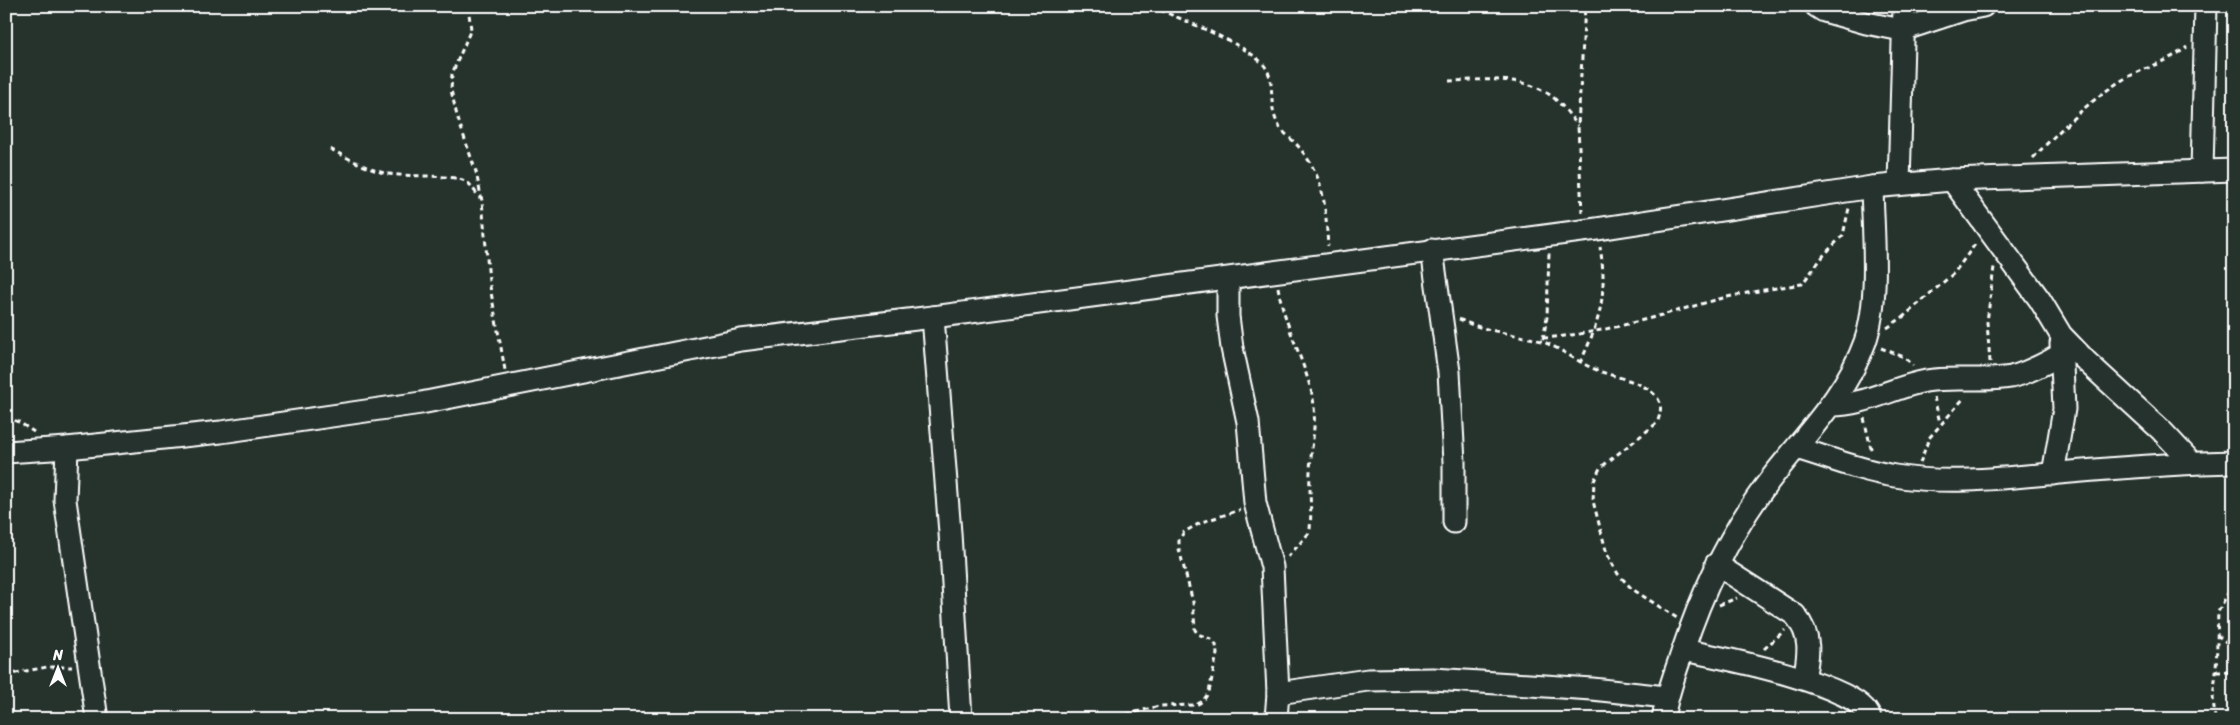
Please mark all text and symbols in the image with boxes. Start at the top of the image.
north arrow [32,642,82,692]
text: N [52,643,63,668]

